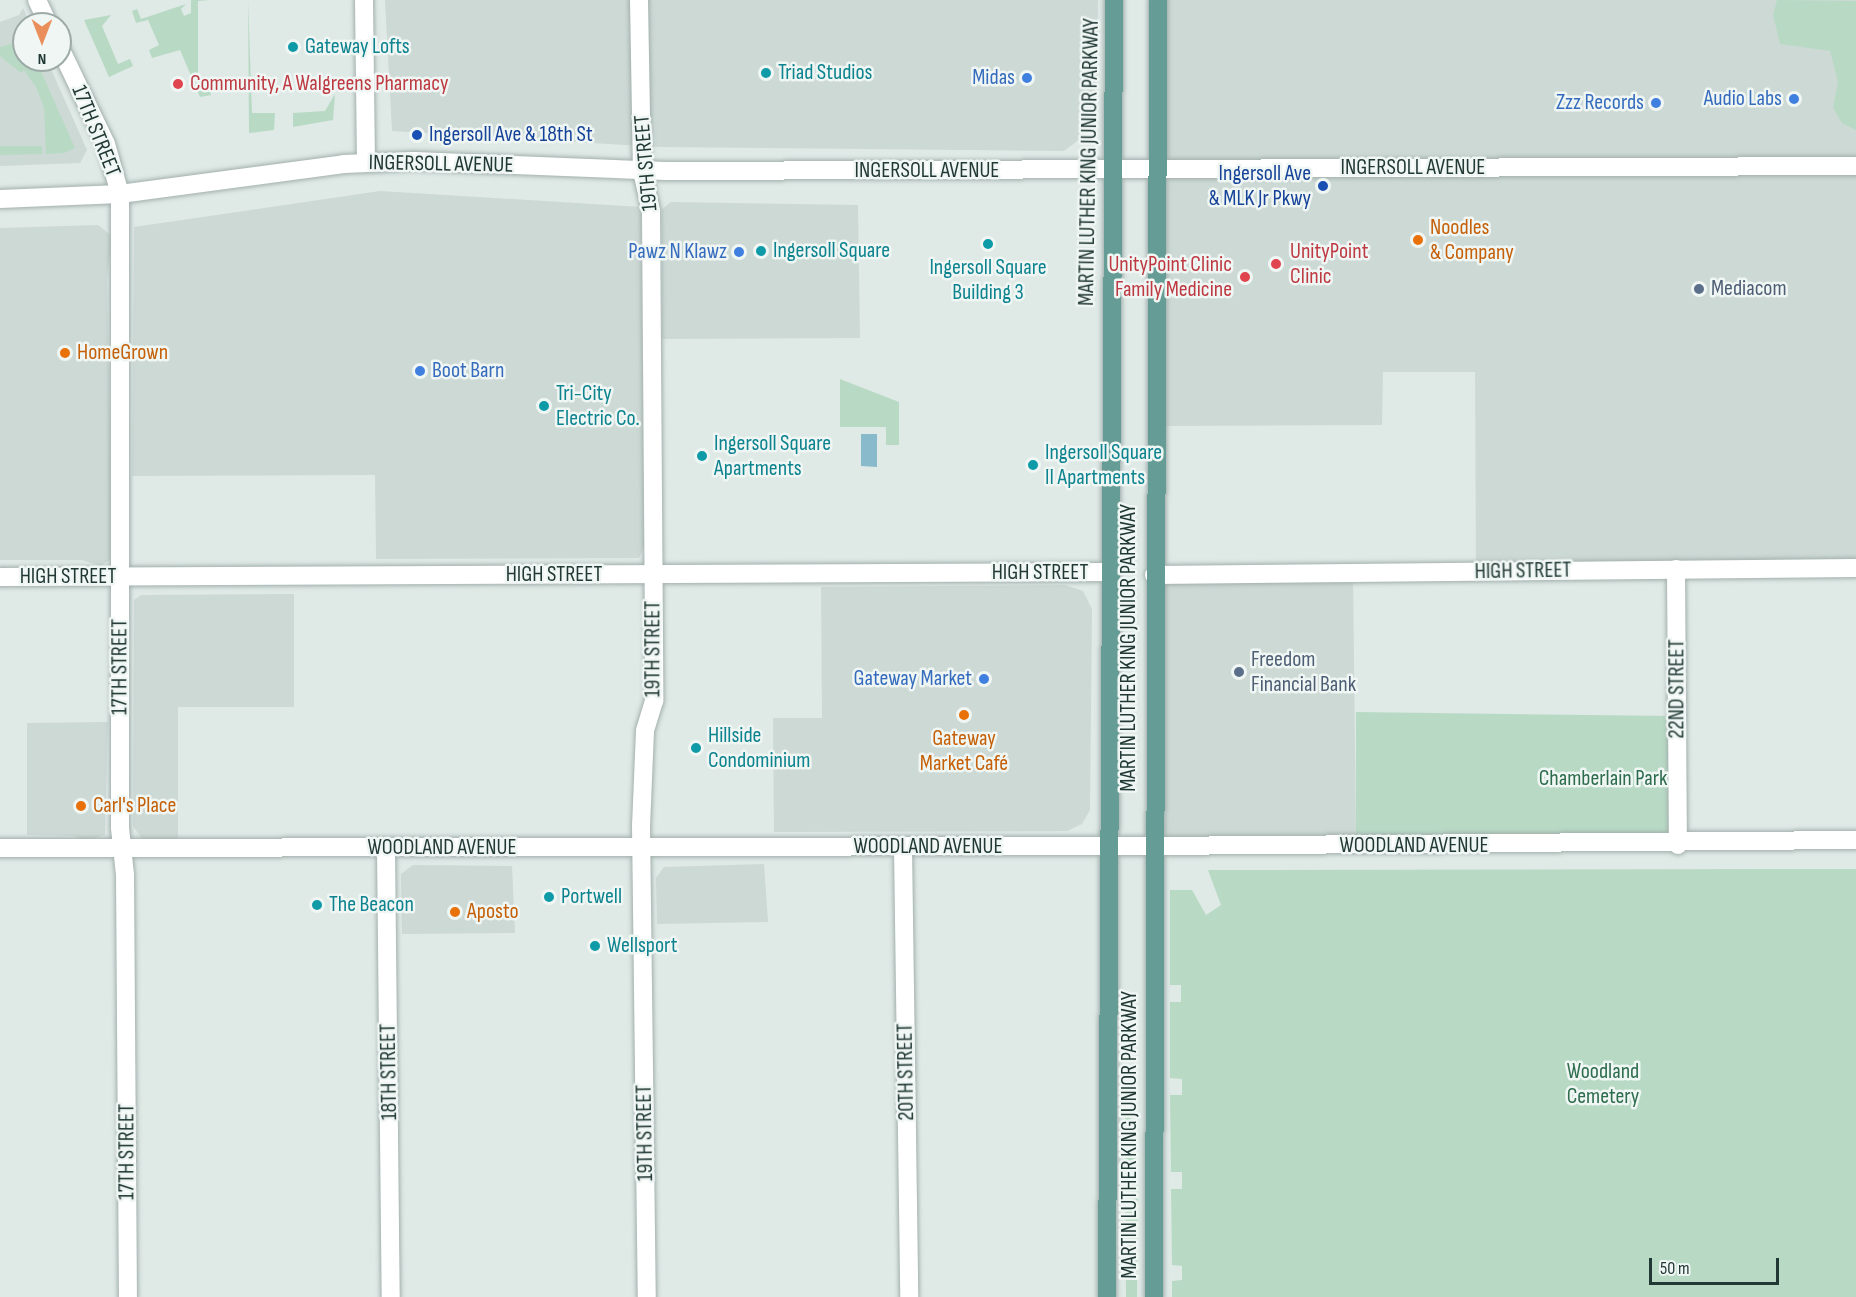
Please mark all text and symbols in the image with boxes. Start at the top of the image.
north arrow [12,12,72,72]
street label: MARTIN LUTHER KING JUNIOR PARKWAY [1073,18,1105,306]
place label: Gateway Lofts [305,34,410,60]
marker: Gateway Lofts [286,40,300,54]
text: N [38,49,46,68]
place label: Triad Studios [778,60,872,86]
place label: Midas [972,65,1015,91]
marker: Triad Studios [759,66,773,80]
place label: Community, A Walgreens Pharmacy [190,71,448,97]
marker: Midas [1020,71,1034,85]
marker: Community, A Walgreens Pharmacy [171,77,185,91]
street label: 17TH STREET [66,82,126,180]
place label: Audio Labs [1704,86,1782,112]
place label: Zzz Records [1556,90,1644,116]
marker: Audio Labs [1787,92,1801,106]
marker: Zzz Records [1649,96,1663,110]
street label: 19TH STREET [629,114,663,212]
place label: Ingersoll Ave & 18th St [429,122,593,148]
marker: Ingersoll Ave & 18th St [410,128,424,142]
street label: INGERSOLL AVENUE [368,150,514,178]
street label: INGERSOLL AVENUE [1341,155,1485,181]
street label: INGERSOLL AVENUE [855,158,999,184]
place label: Ingersoll Ave & MLK Jr Pkwy [1209,160,1311,212]
marker: Ingersoll Ave & MLK Jr Pkwy [1316,179,1330,193]
place label: Noodles & Company [1430,214,1514,266]
marker: Noodles & Company [1411,233,1425,247]
marker: Ingersoll Square Building 3 [981,237,995,251]
place label: Ingersoll Square [773,238,890,264]
place label: UnityPoint Clinic [1290,238,1368,290]
place label: Pawz N Klawz [628,239,727,265]
marker: Ingersoll Square [754,244,768,258]
marker: Pawz N Klawz [732,245,746,259]
place label: UnityPoint Clinic Family Medicine [1108,251,1232,302]
place label: Ingersoll Square Building 3 [929,254,1047,306]
marker: UnityPoint Clinic [1267,255,1285,273]
marker: UnityPoint Clinic Family Medicine [1236,268,1254,286]
place label: Mediacom [1711,276,1787,302]
marker: Mediacom [1692,282,1706,296]
place label: HomeGrown [77,340,168,366]
marker: HomeGrown [58,346,72,360]
place label: Boot Barn [432,358,504,384]
marker: Boot Barn [413,364,427,378]
place label: Tri-City Electric Co. [556,380,640,432]
marker: Tri-City Electric Co. [537,399,551,413]
place label: Ingersoll Square Apartments [714,430,831,482]
place label: Ingersoll Square II Apartments [1045,439,1162,490]
marker: Ingersoll Square Apartments [695,449,709,463]
marker: Ingersoll Square II Apartments [1026,458,1040,472]
street label: MARTIN LUTHER KING JUNIOR PARKWAY [1116,504,1142,792]
street label: HIGH STREET [1474,557,1572,585]
street label: HIGH STREET [992,560,1088,586]
street label: HIGH STREET [506,562,602,588]
street label: HIGH STREET [20,564,116,590]
street label: 19TH STREET [640,601,666,697]
street label: 17TH STREET [107,619,133,715]
street label: 22ND STREET [1664,639,1690,739]
place label: Freedom Financial Bank [1251,646,1356,698]
marker: Freedom Financial Bank [1232,665,1246,679]
place label: Gateway Market [854,666,972,692]
marker: Gateway Market [977,672,991,686]
marker: Gateway Market Café [957,708,971,722]
place label: Hillside Condominium [708,722,810,774]
place label: Gateway Market Café [920,725,1008,776]
marker: Hillside Condominium [689,741,703,755]
park label: Chamberlain Park [1539,766,1667,792]
place label: Carl's Place [93,793,176,819]
marker: Carl's Place [74,799,88,813]
street label: WOODLAND AVENUE [1340,833,1488,859]
street label: WOODLAND AVENUE [854,834,1002,860]
street label: WOODLAND AVENUE [368,835,516,861]
place label: Portwell [561,884,622,910]
marker: Portwell [542,890,556,904]
place label: The Beacon [329,892,414,918]
marker: The Beacon [310,898,324,912]
place label: Aposto [467,899,519,925]
marker: Aposto [448,905,462,919]
place label: Wellsport [607,933,677,959]
marker: Wellsport [588,939,602,953]
street label: MARTIN LUTHER KING JUNIOR PARKWAY [1117,991,1143,1279]
street label: 20TH STREET [892,1023,920,1121]
street label: 18TH STREET [375,1024,403,1120]
park label: Woodland Cemetery [1567,1058,1639,1110]
street label: 19TH STREET [631,1085,659,1181]
street label: 17TH STREET [114,1104,140,1200]
scale bar [1652,1246,1782,1284]
text: 50 m [1660,1258,1690,1279]

